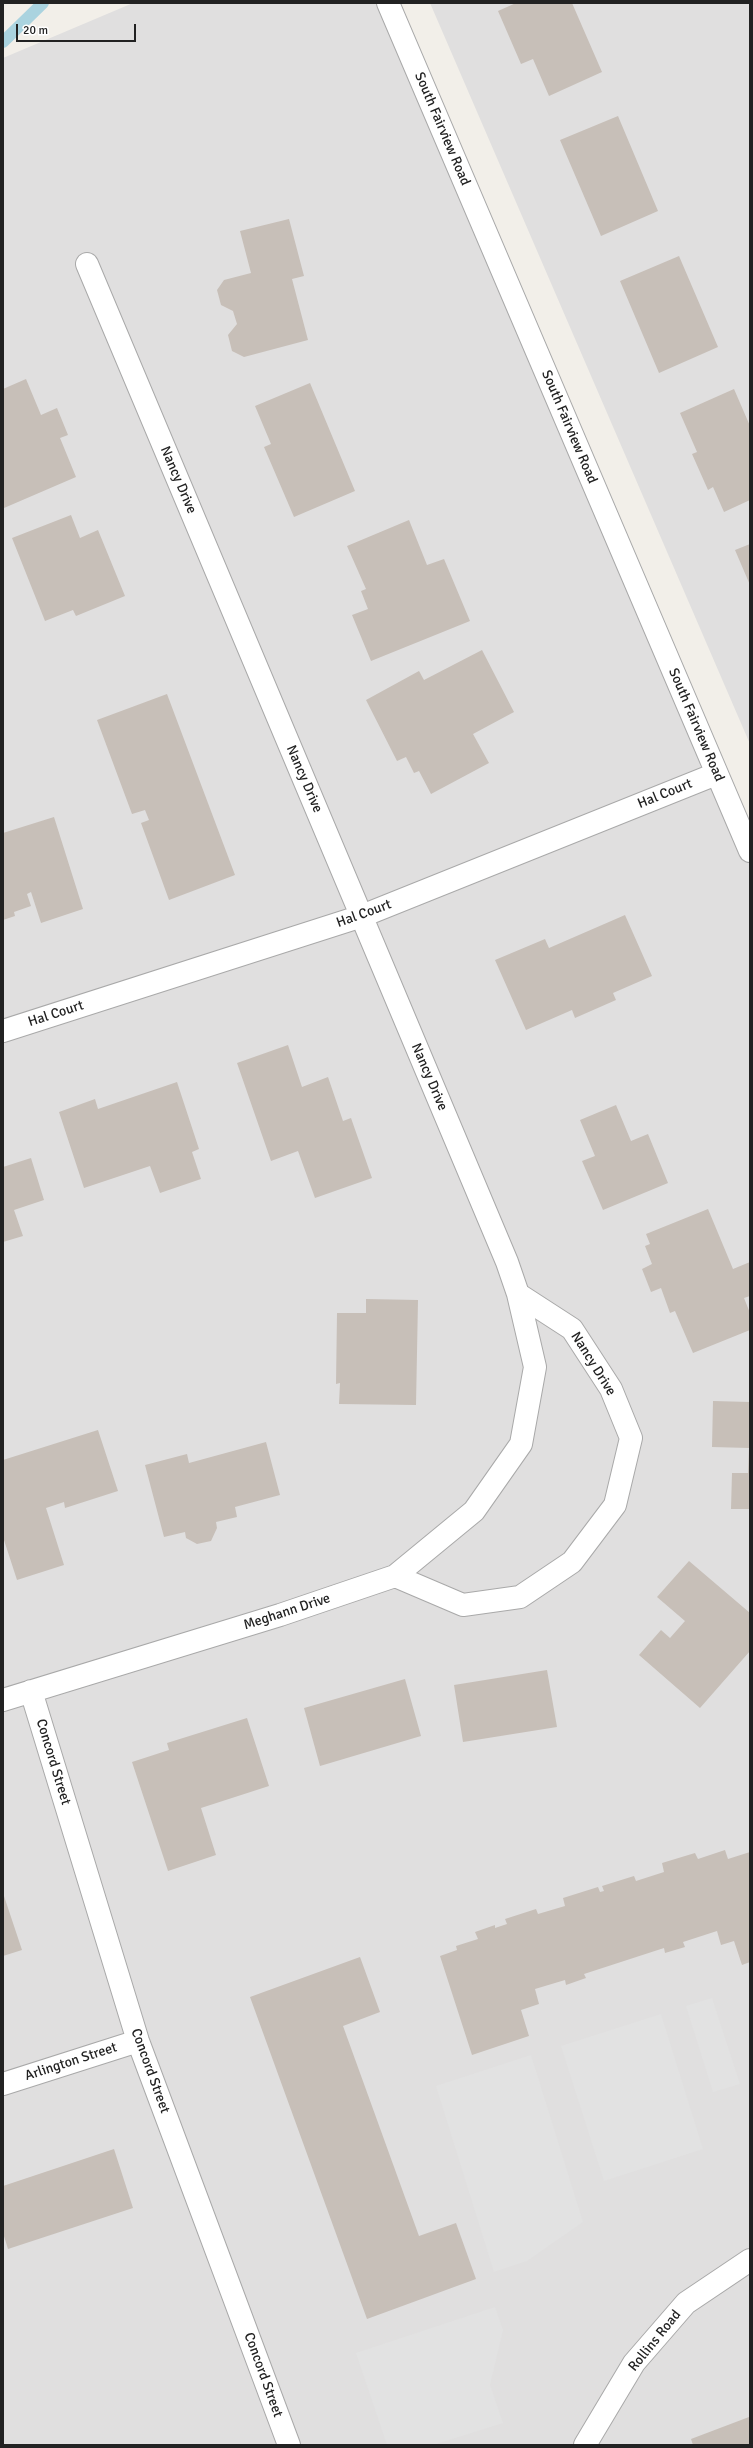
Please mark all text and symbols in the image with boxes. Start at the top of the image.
scale bar [18,16,138,42]
text: 20 m [23,23,48,38]
street label: South Fairview Road [411,70,473,188]
street label: South Fairview Road [538,368,600,486]
street label: Nancy Drive [156,444,200,516]
street label: South Fairview Road [665,666,727,784]
street label: Nancy Drive [282,743,326,815]
street label: Hal Court [635,775,695,813]
street label: Hal Court [334,896,394,932]
street label: Hal Court [26,997,86,1031]
street label: Nancy Drive [407,1041,451,1113]
street label: Nancy Drive [567,1329,619,1399]
street label: Meghann Drive [242,1590,332,1634]
street label: Concord Street [32,1717,74,1807]
street label: Concord Street [127,2026,173,2116]
street label: Arlington Street [23,2039,119,2085]
street label: Rollins Road [625,2307,685,2375]
street label: Concord Street [240,2330,286,2420]

